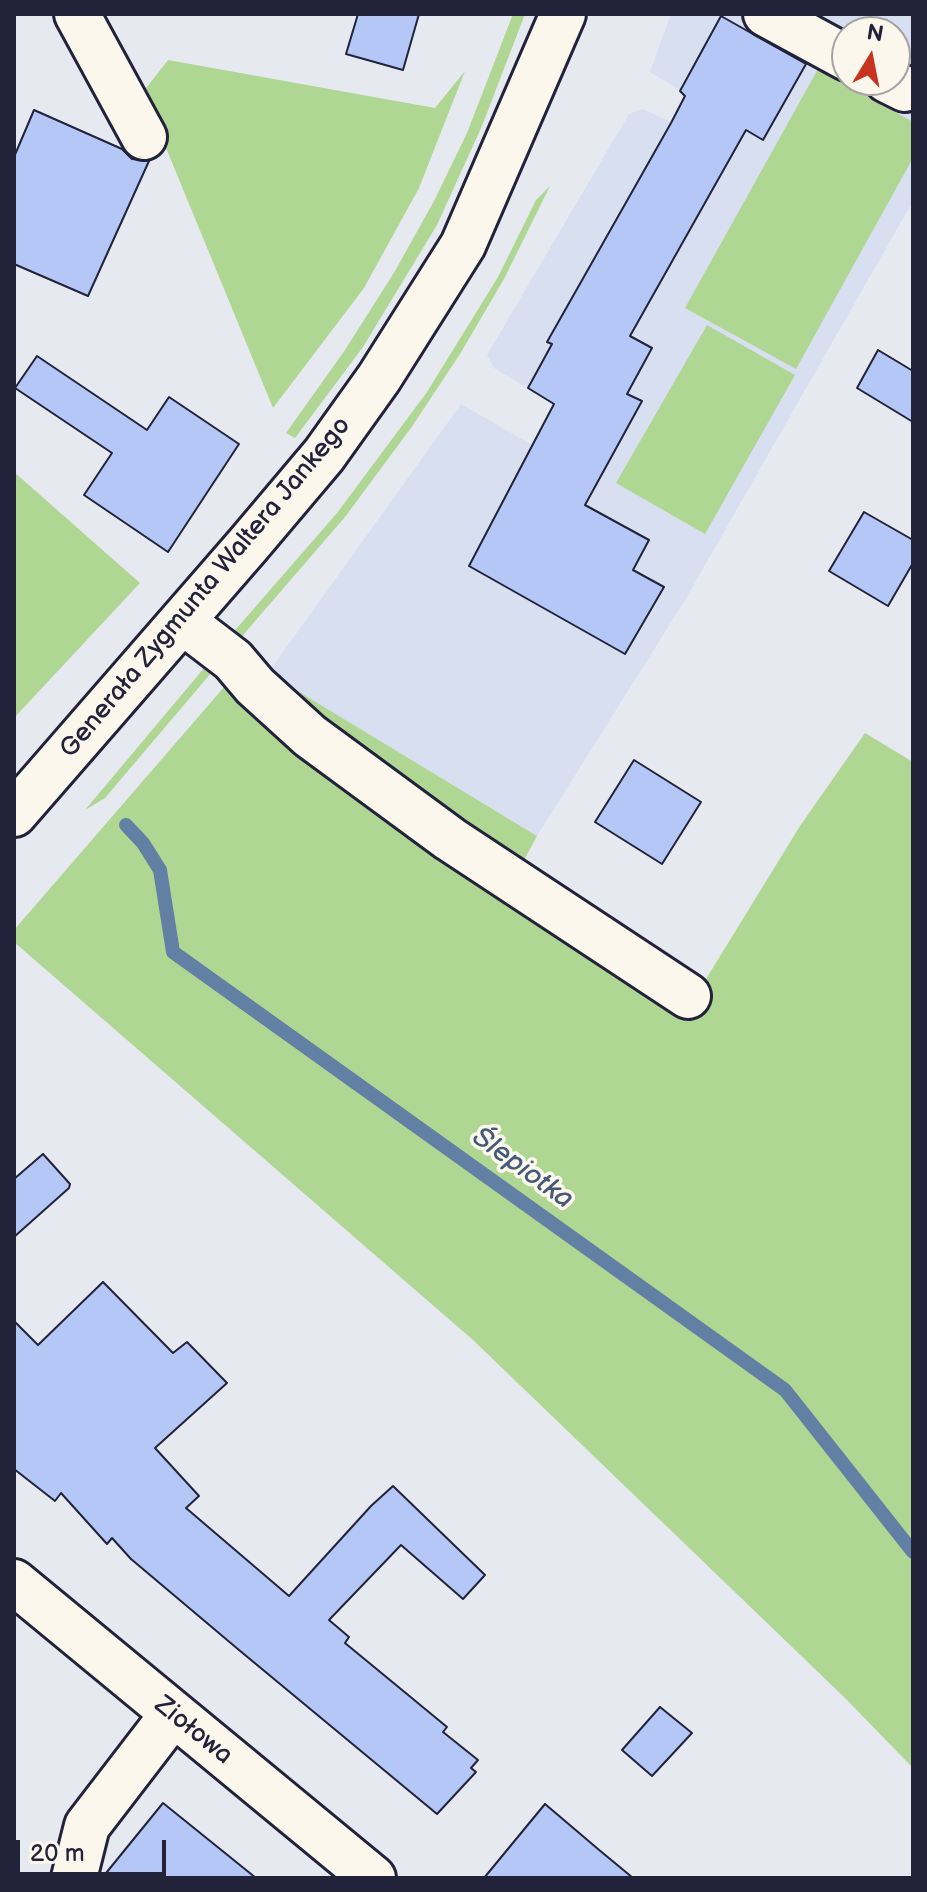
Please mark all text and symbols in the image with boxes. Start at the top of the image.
north arrow [831,16,911,96]
text: N [864,19,885,49]
street label: Generała Zygmunta Waltera Jankego [54,411,358,765]
water label: Ślepiotka [465,1121,579,1217]
street label: Ziołowa [148,1690,238,1772]
scale bar [20,1824,170,1874]
text: 20 m [30,1839,85,1868]

